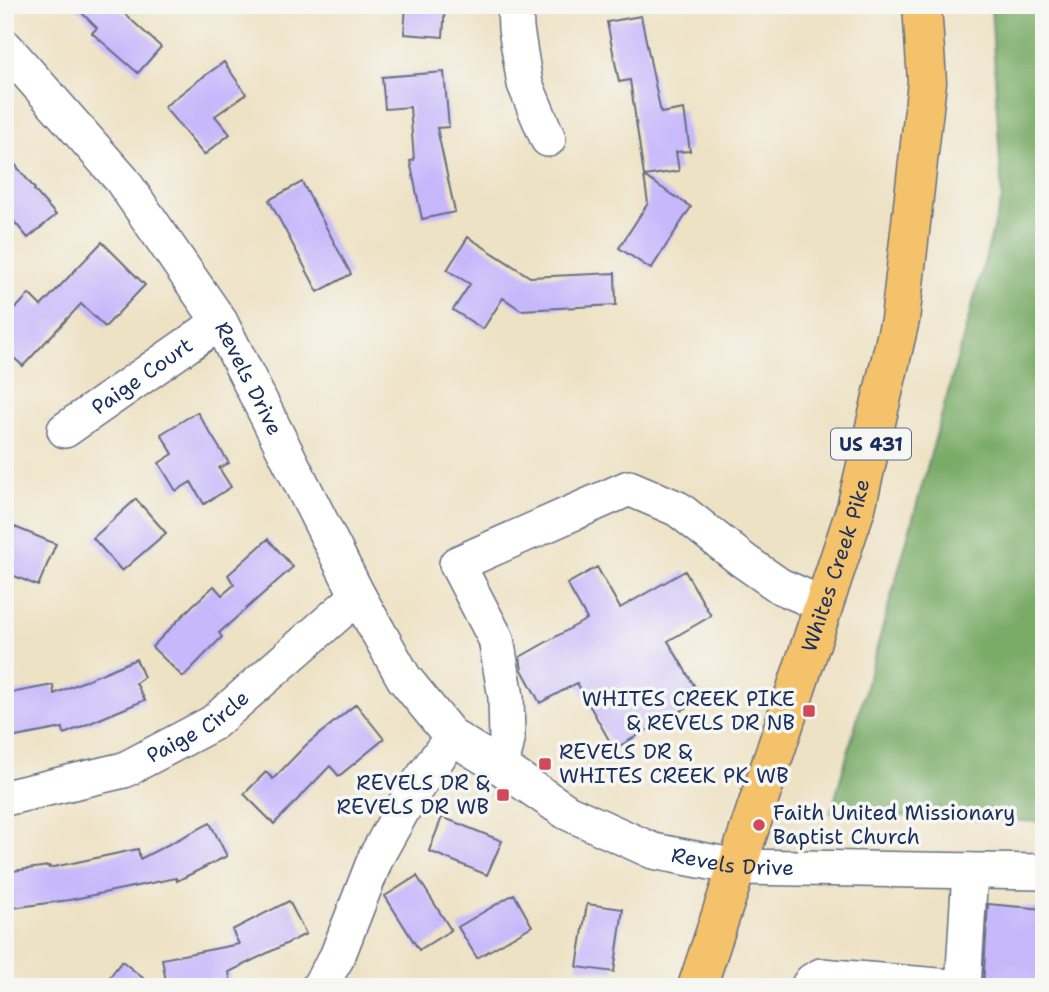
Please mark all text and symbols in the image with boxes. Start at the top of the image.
street label: Revels Drive [208,317,289,440]
street label: Paige Court [86,331,198,421]
road number: US 431 [831,428,911,460]
street label: Whites Creek Pike [795,476,876,656]
street label: Paige Circle [142,684,255,770]
place label: WHITES CREEK PIKE & REVELS DR NB [582,685,795,737]
marker: WHITES CREEK PIKE & REVELS DR NB [801,703,817,719]
place label: REVELS DR & WHITES CREEK PK WB [559,738,789,790]
marker: REVELS DR & WHITES CREEK PK WB [537,756,553,772]
place label: REVELS DR & REVELS DR WB [337,769,490,821]
marker: REVELS DR & REVELS DR WB [495,787,511,803]
place label: Faith United Missionary Baptist Church [773,799,1015,851]
marker: Faith United Missionary Baptist Church [751,817,767,833]
street label: Revels Drive [669,841,794,882]

